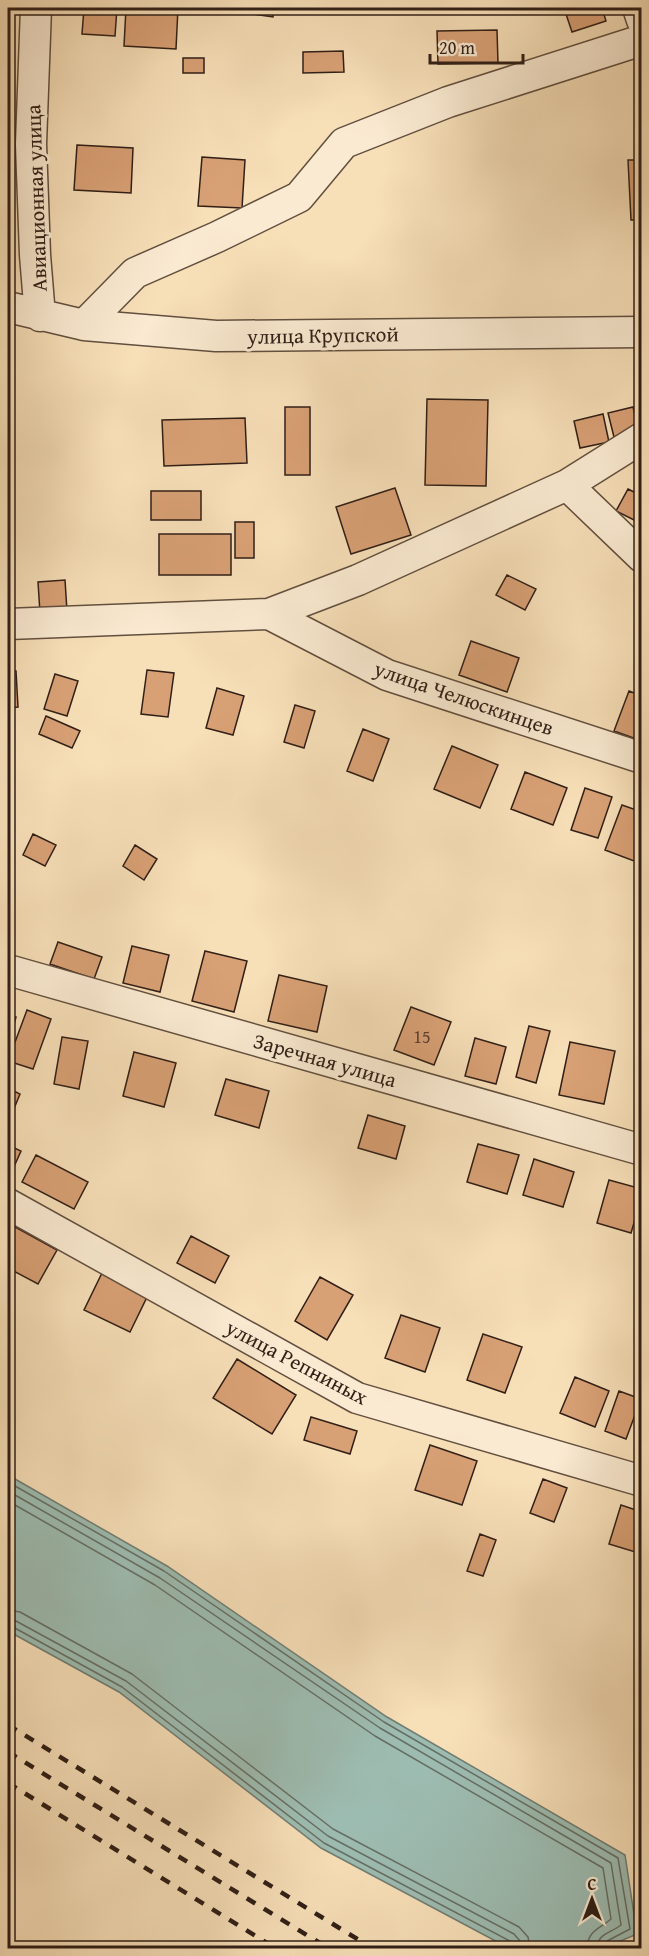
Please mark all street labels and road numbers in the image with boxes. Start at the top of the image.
street label: Авиационная улица [17,104,55,292]
street label: улица Крупской [246,318,399,352]
street label: улица Челюскинцев [369,652,558,743]
street label: Заречная улица [250,1025,400,1095]
street label: улица Репниных [220,1311,374,1413]

